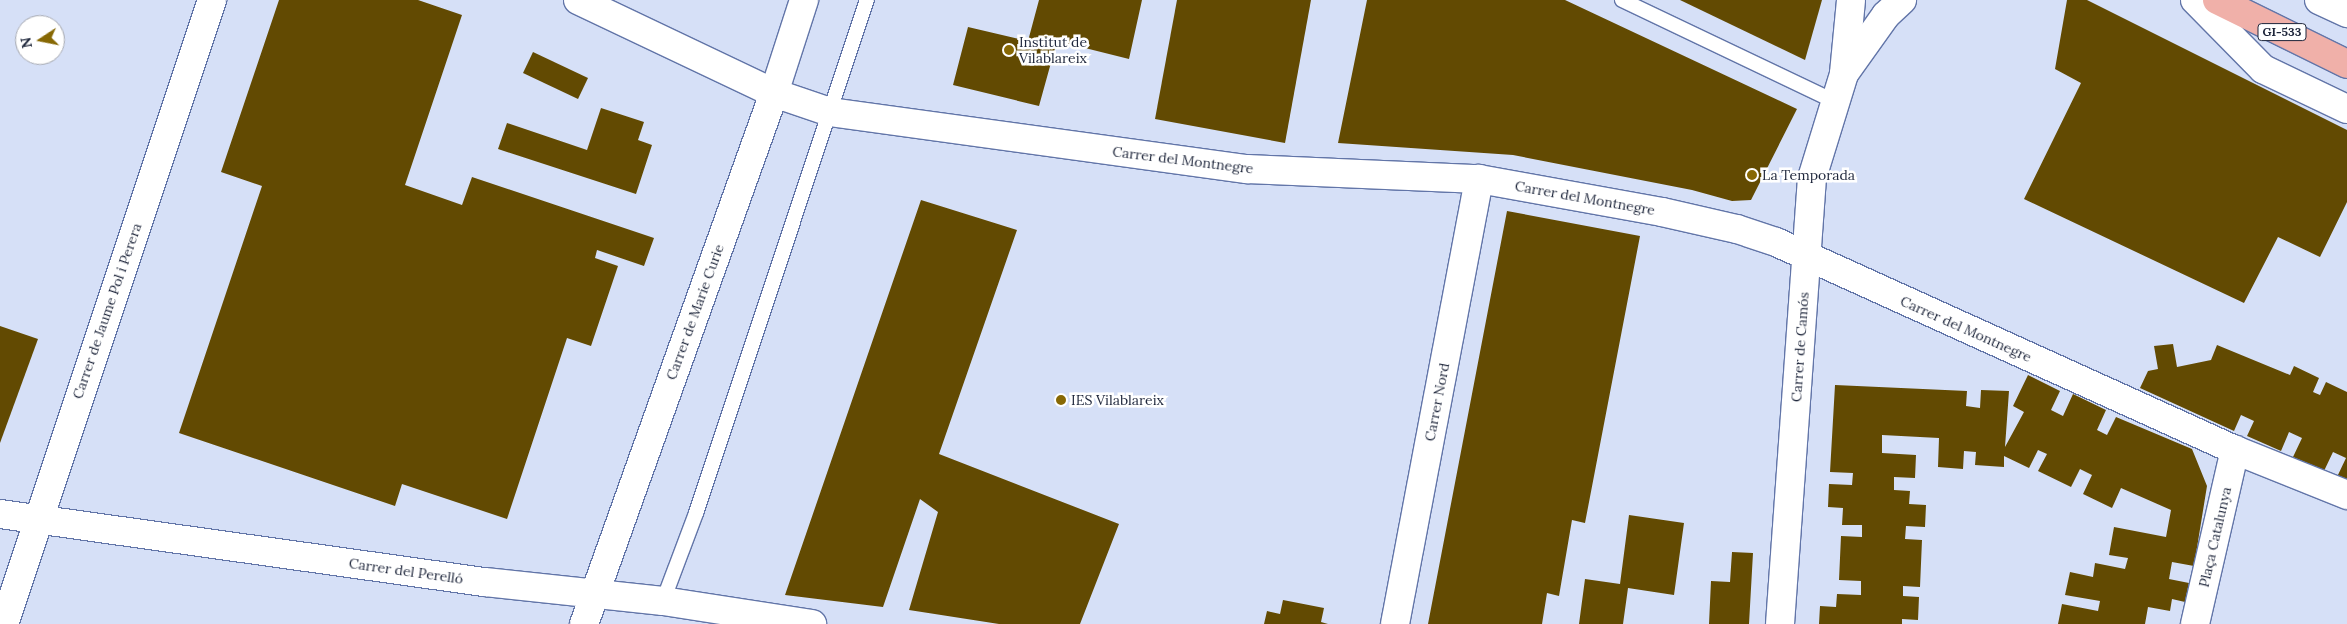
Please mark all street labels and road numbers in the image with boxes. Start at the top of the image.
road number: GI-533 [2257,22,2307,42]
street label: Carrer del Montnegre [1112,143,1254,177]
street label: Carrer del Montnegre [1514,177,1656,219]
street label: Carrer de Jaume Pol i Perera [69,221,145,401]
street label: Carrer de Marie Curie [663,242,727,382]
street label: Carrer de Camós [1788,291,1812,403]
street label: Carrer del Montnegre [1898,292,2034,366]
street label: Carrer Nord [1421,361,1453,443]
street label: Plaça Catalunya [2195,485,2235,589]
street label: Carrer del Perelló [348,555,464,587]

